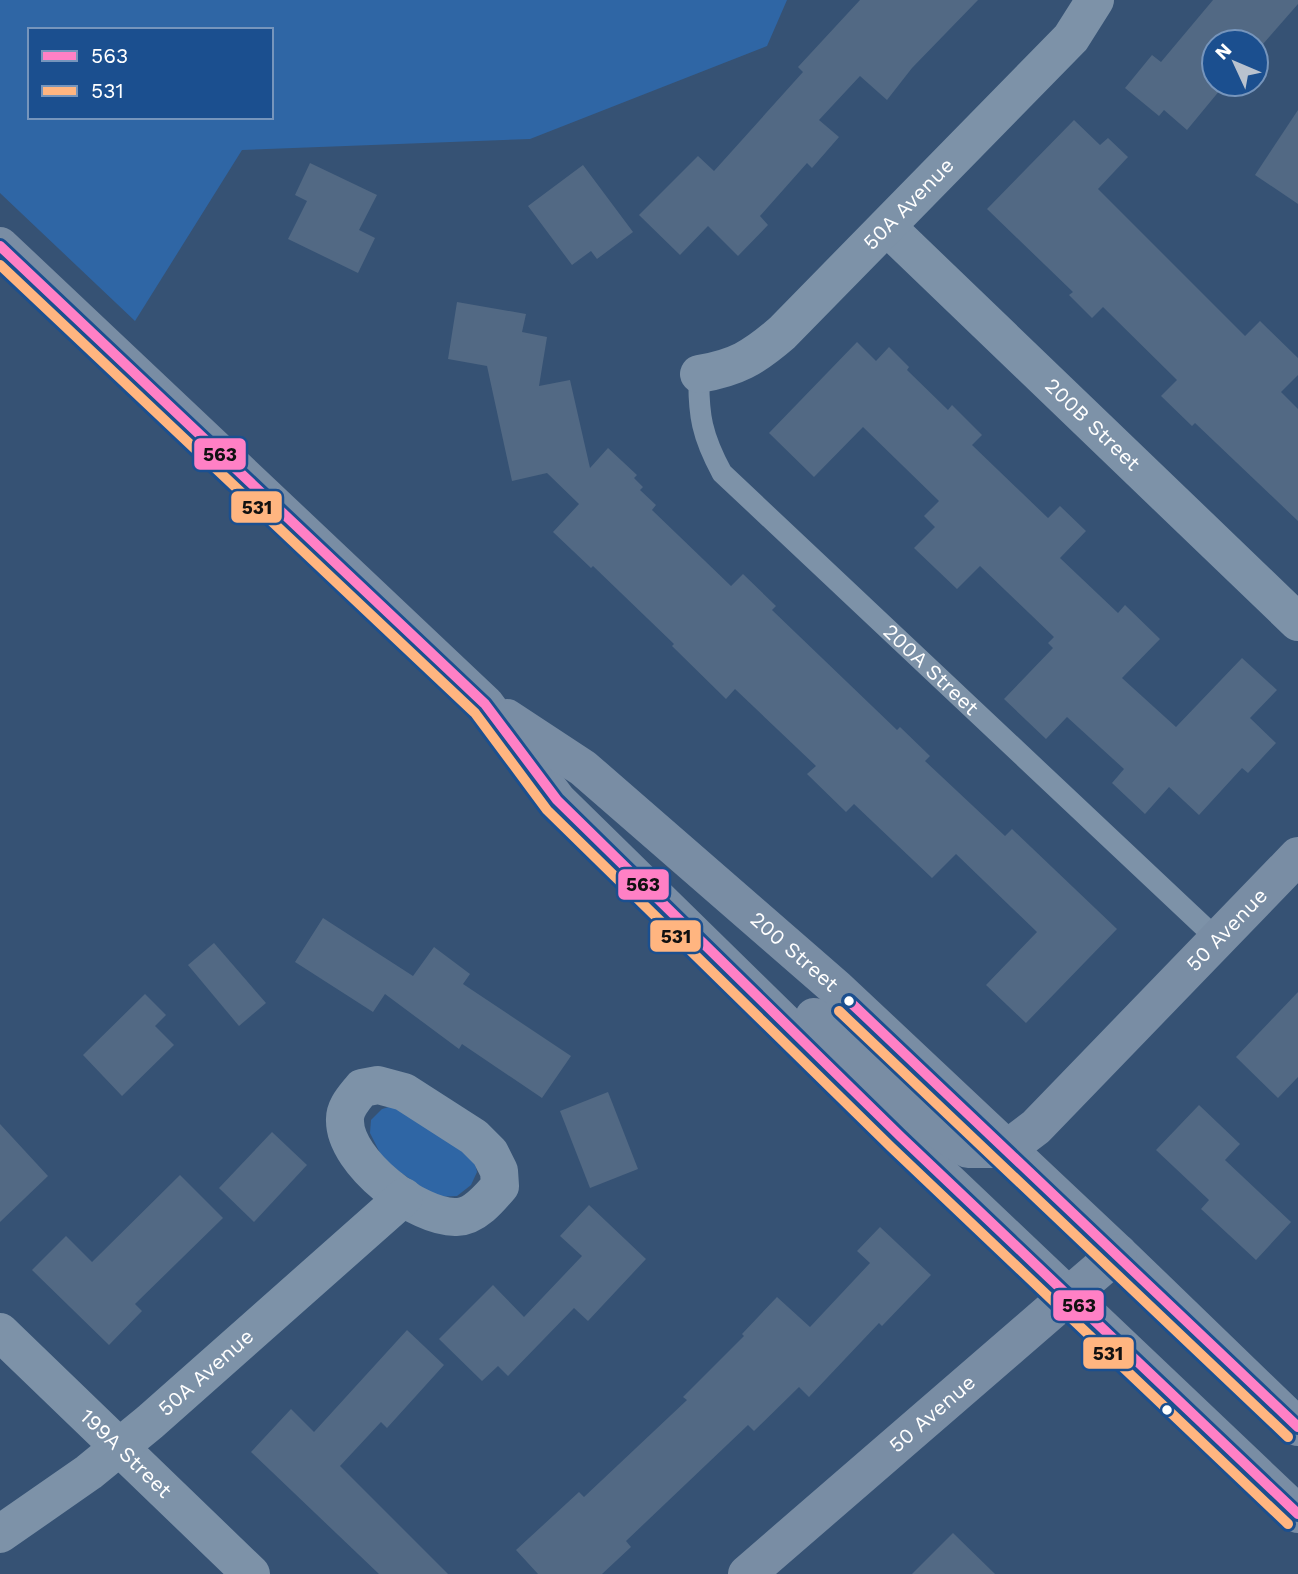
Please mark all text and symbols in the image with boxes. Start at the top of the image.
legend [28,28,273,119]
north arrow [1200,28,1270,98]
text: N [1210,38,1236,65]
text: 563 [91,43,128,68]
text: 531 [91,78,124,103]
street label: 50A Avenue [858,152,959,255]
street label: 200B Street [1040,373,1146,476]
line badge: 563 [193,437,247,471]
text: 563 [203,443,237,466]
line badge: 531 [230,490,283,524]
text: 531 [242,496,272,519]
street label: 200A Street [878,618,984,720]
line badge: 563 [617,868,670,901]
text: 563 [626,873,660,896]
street label: 50 Avenue [1181,883,1272,976]
street label: 200 Street [745,906,844,997]
line badge: 531 [649,919,702,953]
text: 531 [661,925,691,948]
unlabelled marker [842,994,856,1008]
line badge: 563 [1052,1289,1105,1322]
text: 563 [1062,1294,1096,1317]
street label: 50A Avenue [153,1323,258,1421]
line badge: 531 [1082,1336,1135,1370]
text: 531 [1093,1342,1123,1365]
street label: 50 Avenue [884,1369,980,1457]
street label: 199A Street [75,1403,177,1503]
unlabelled marker [1160,1403,1174,1417]

